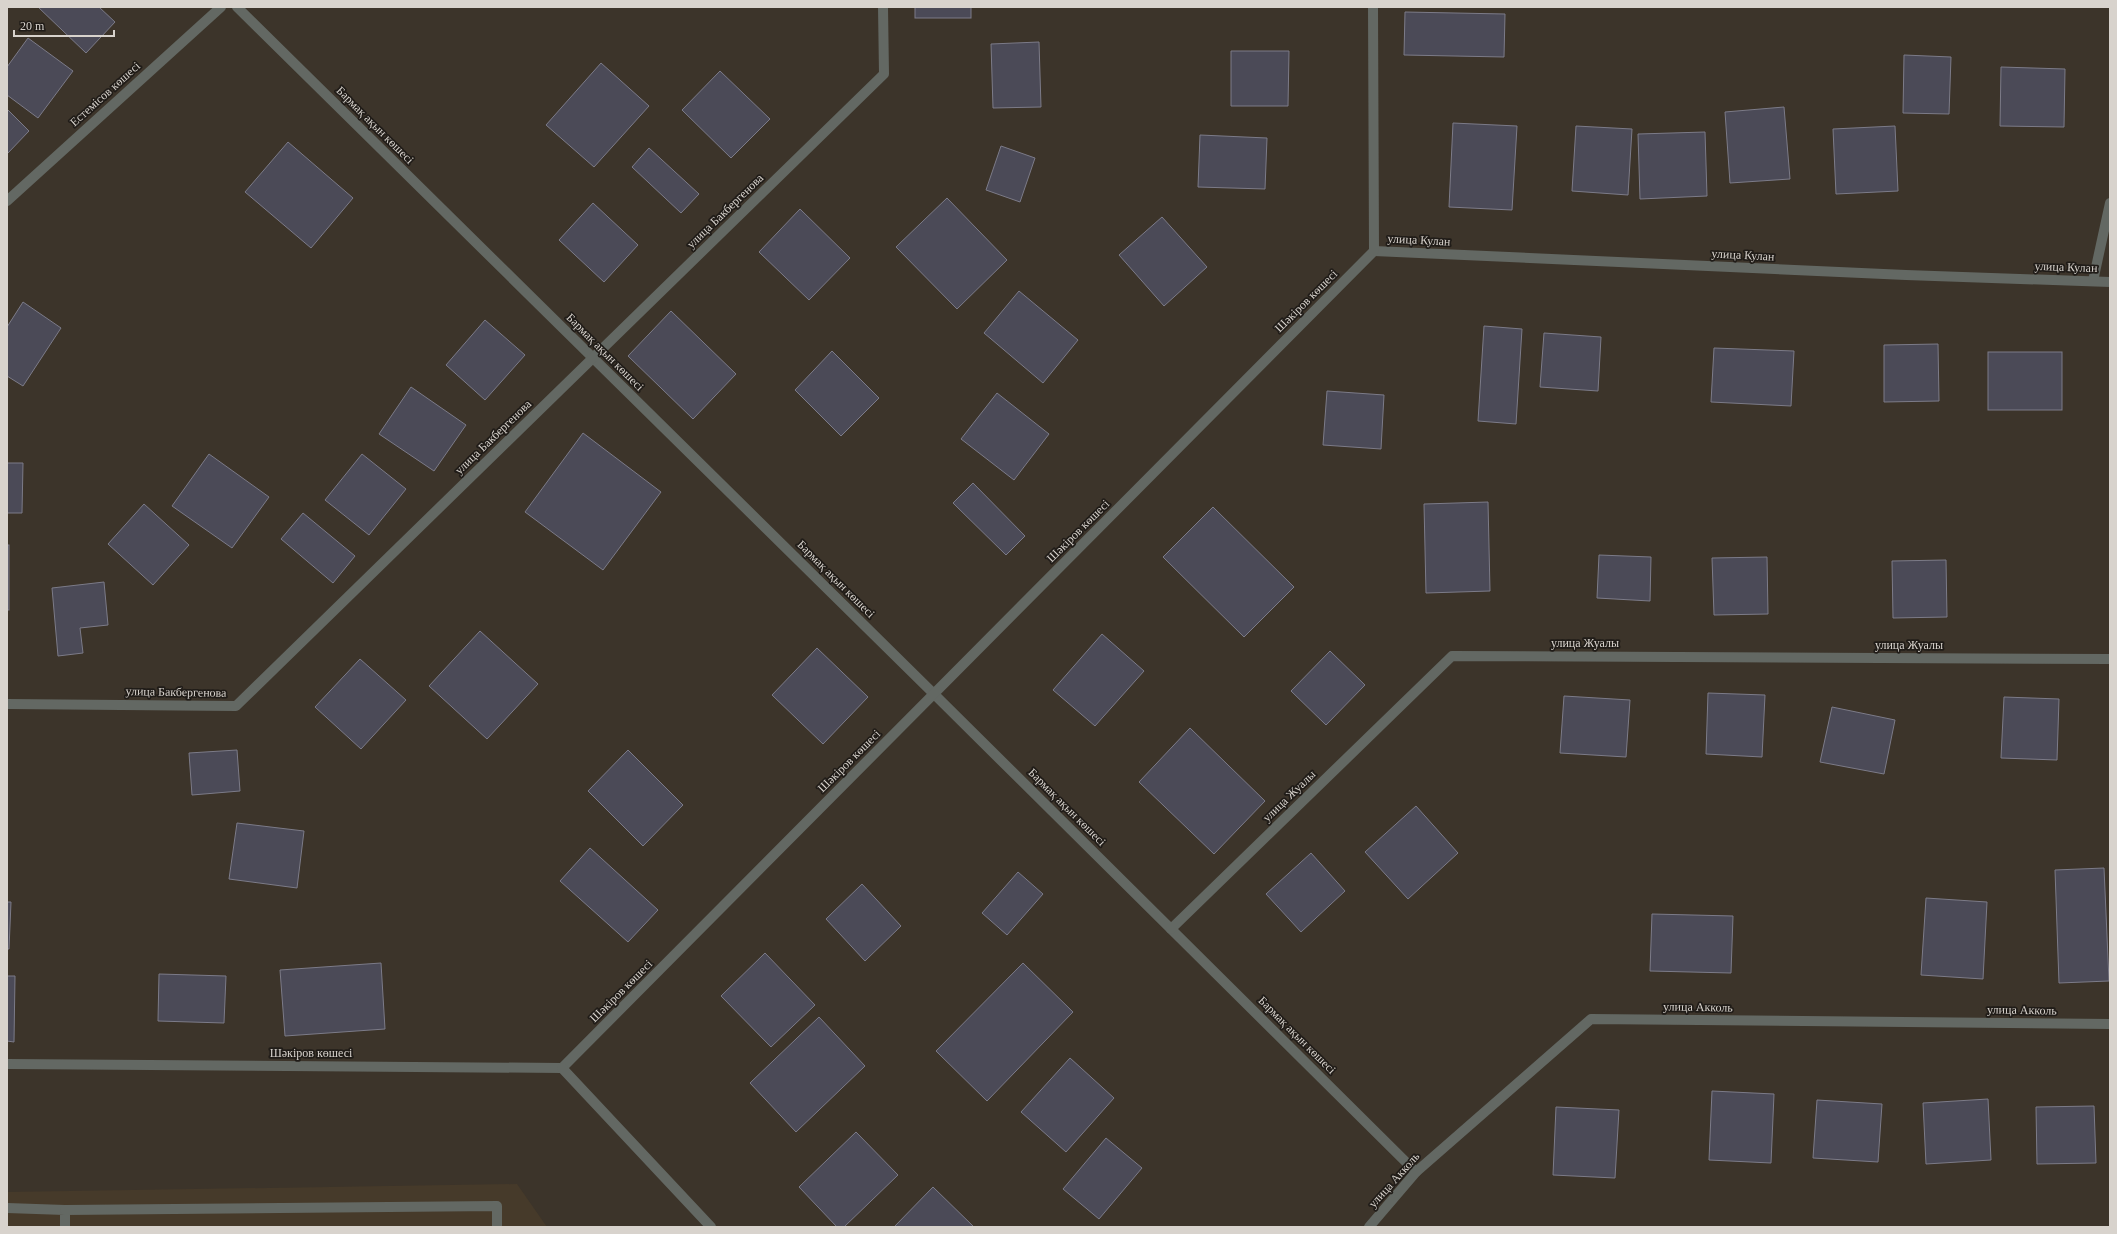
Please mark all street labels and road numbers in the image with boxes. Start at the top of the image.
street label: Естемісов көшесі [67,58,143,129]
street label: Бармақ ақын көшесі [333,83,417,167]
street label: улица Бакбергенова [684,170,767,251]
street label: улица Кулан [1387,231,1451,249]
street label: улица Кулан [1711,246,1775,264]
street label: улица Кулан [2034,259,2098,275]
street label: Шәкіров көшесі [1272,266,1341,335]
street label: Бармақ ақын көшесі [563,310,647,394]
street label: улица Бакбергенова [452,396,535,477]
street label: Шәкіров көшесі [1044,496,1113,565]
street label: Бармақ ақын көшесі [794,537,878,621]
street label: улица Жуалы [1551,636,1619,650]
street label: улица Жуалы [1875,638,1943,652]
street label: улица Бакбергенова [125,684,227,700]
street label: Шәкіров көшесі [815,726,884,795]
street label: Бармақ ақын көшесі [1025,765,1109,849]
street label: улица Жуалы [1260,767,1318,825]
street label: Шәкіров көшесі [587,956,656,1025]
street label: Бармақ ақын көшесі [1255,993,1339,1077]
street label: улица Акколь [1663,999,1733,1015]
street label: улица Акколь [1987,1002,2057,1018]
street label: Шәкіров көшесі [270,1046,353,1060]
street label: улица Акколь [1365,1149,1423,1211]

